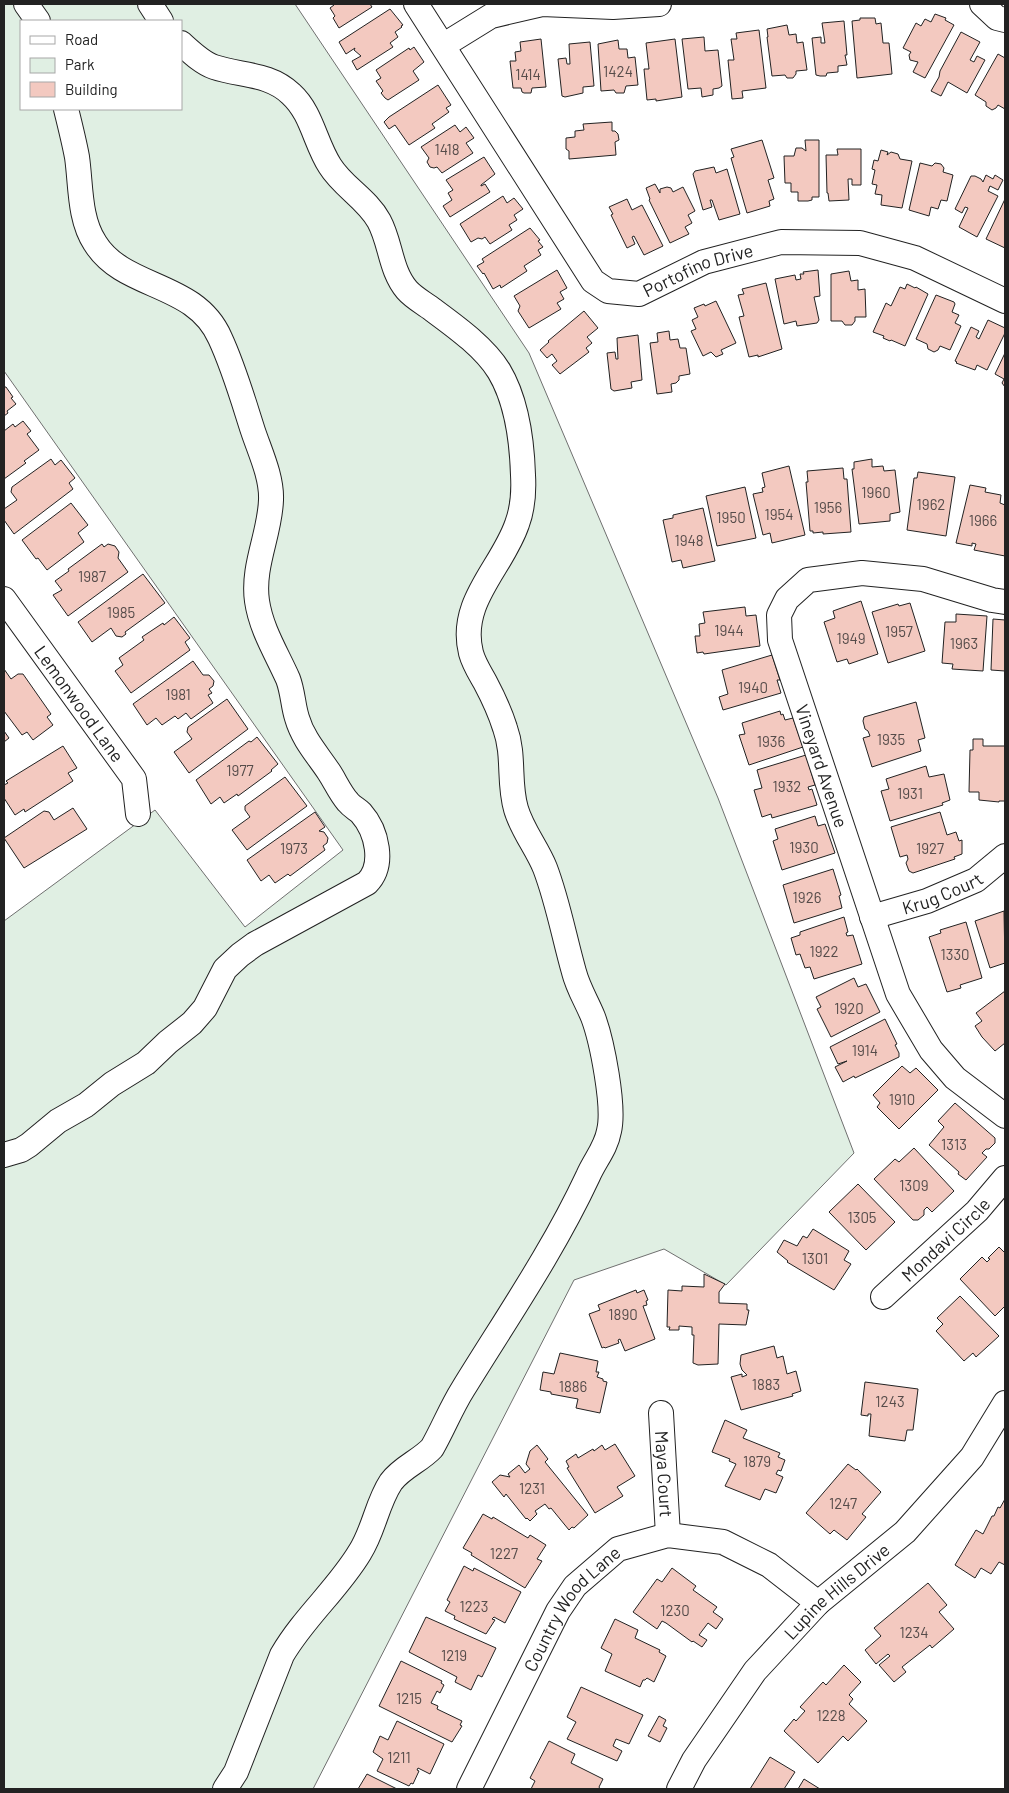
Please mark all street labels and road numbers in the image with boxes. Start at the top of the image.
street label: Portofino Drive [639,239,755,301]
street label: Lemonwood Lane [30,641,129,766]
street label: Vineyard Avenue [791,701,853,830]
street label: Krug Court [900,868,987,919]
street label: Mondavi Circle [897,1193,995,1286]
street label: Maya Court [651,1430,678,1518]
street label: Lupine Hills Drive [779,1538,894,1644]
street label: Country Wood Lane [519,1541,625,1675]

